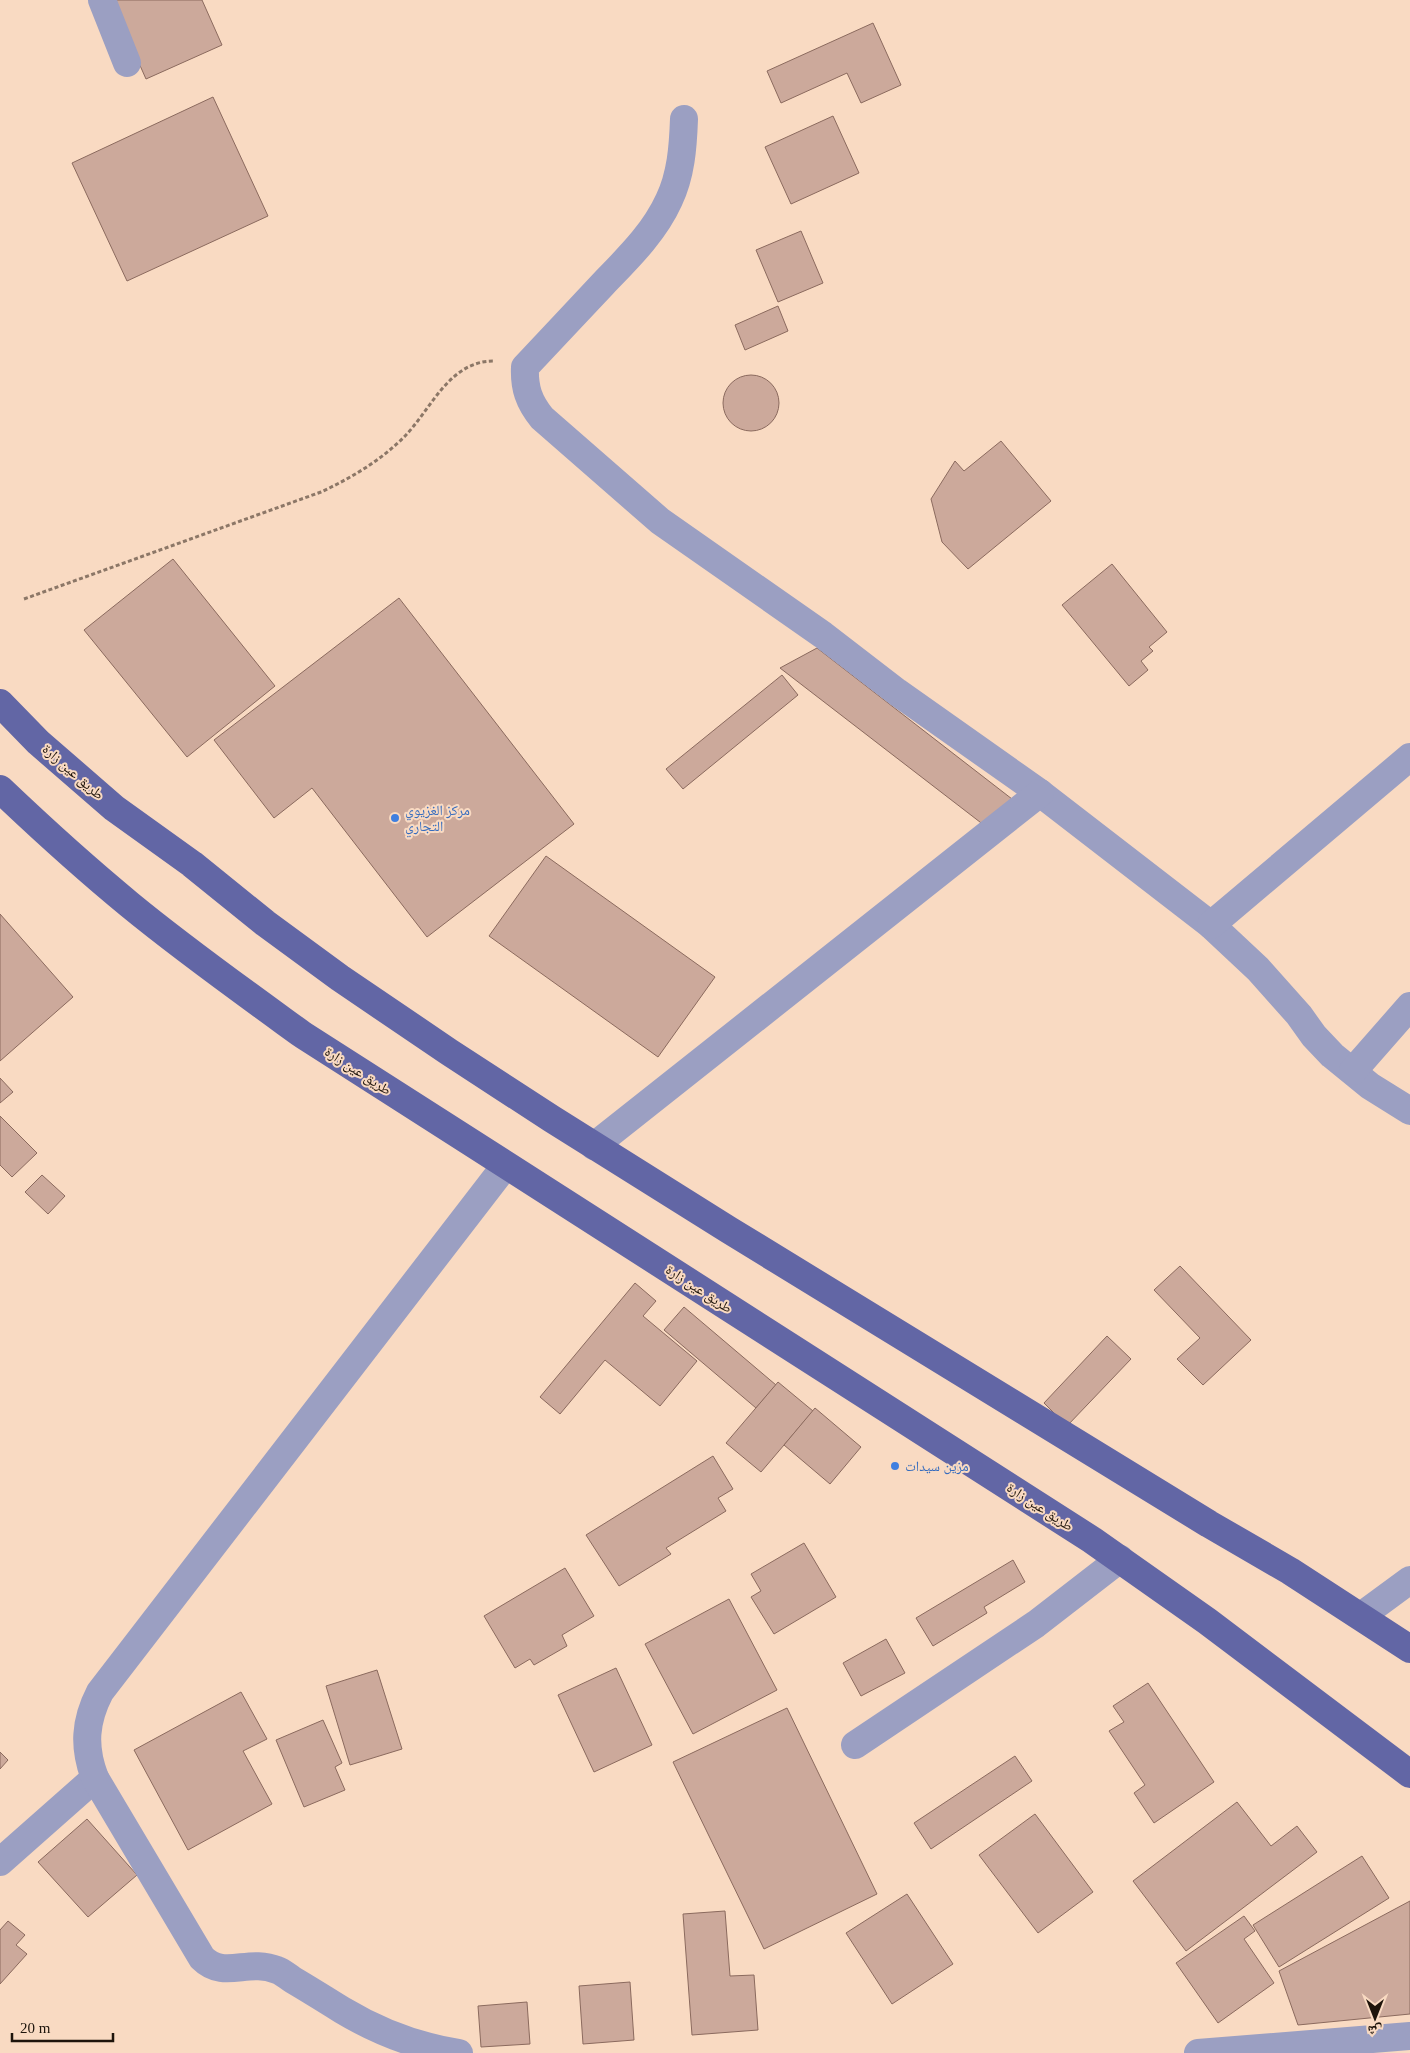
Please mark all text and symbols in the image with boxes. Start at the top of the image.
street label: طريق عين زارة [38,741,107,804]
place label: مركز الغزيوي التجاري [405,803,470,837]
marker: مركز الغزيوي التجاري [389,812,401,824]
street label: طريق عين زارة [321,1044,394,1100]
street label: طريق عين زارة [662,1262,735,1318]
place label: مزين سيدات [905,1459,969,1475]
marker: مزين سيدات [889,1460,901,1472]
street label: طريق عين زارة [1003,1480,1076,1536]
north arrow [1350,1993,1400,2043]
scale bar [12,2010,114,2042]
text: 20 m [20,2020,51,2036]
text: ش [1367,2022,1382,2038]

